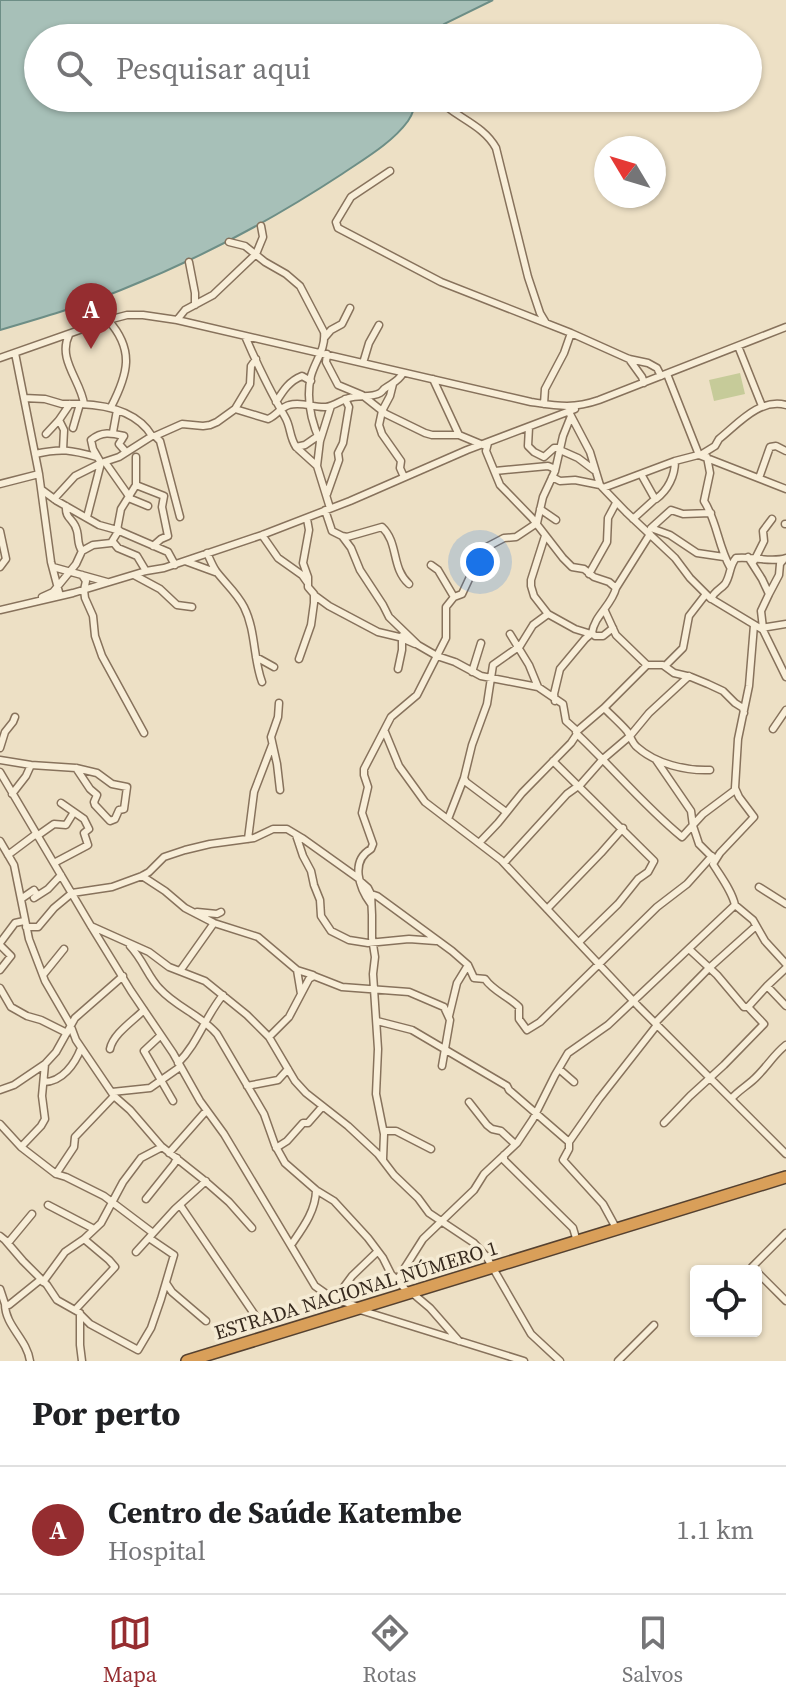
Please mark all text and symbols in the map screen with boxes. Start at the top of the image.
search box [24,24,762,112]
icon: search [52,46,96,90]
text: Pesquisar aqui [116,48,311,89]
north arrow [594,136,666,208]
pin: A [65,283,117,349]
your location [460,542,500,582]
street label: ESTRADA NACIONAL NÚMERO 1 [211,1233,501,1347]
map controls [690,1265,762,1337]
button: locate [690,1265,762,1337]
text: Por perto [32,1390,180,1436]
text: Centro de Saúde Katembe [108,1492,462,1533]
text: A [49,1512,67,1548]
text: 1.1 km [676,1512,754,1548]
text: Hospital [108,1533,206,1569]
tab: Mapa [103,1611,157,1689]
tab: Rotas [363,1611,416,1689]
tab: Salvos [622,1611,683,1689]

